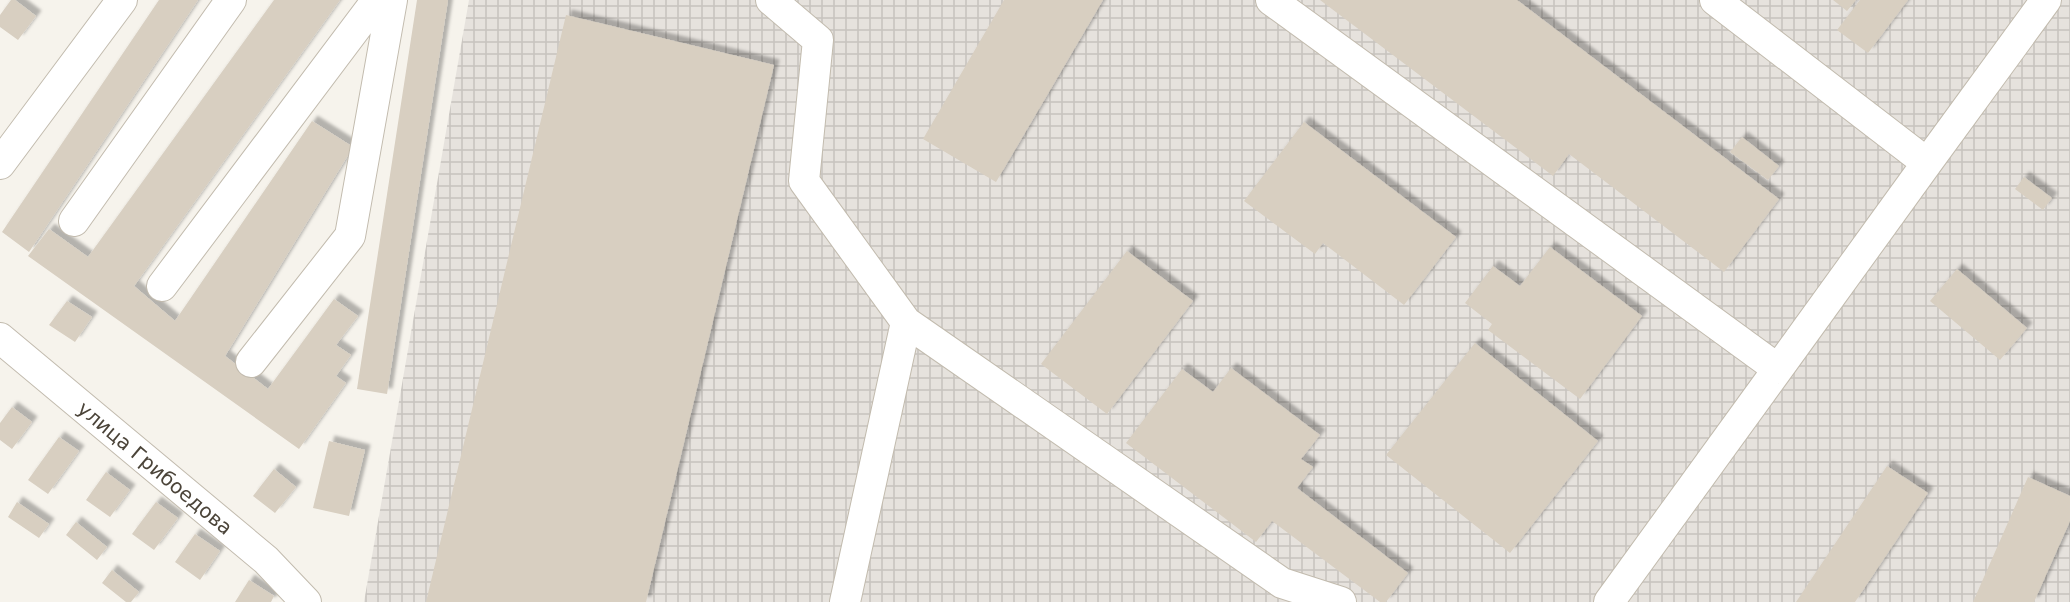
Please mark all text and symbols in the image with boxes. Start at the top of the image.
street label: улица Грибоедова [73,396,237,540]

